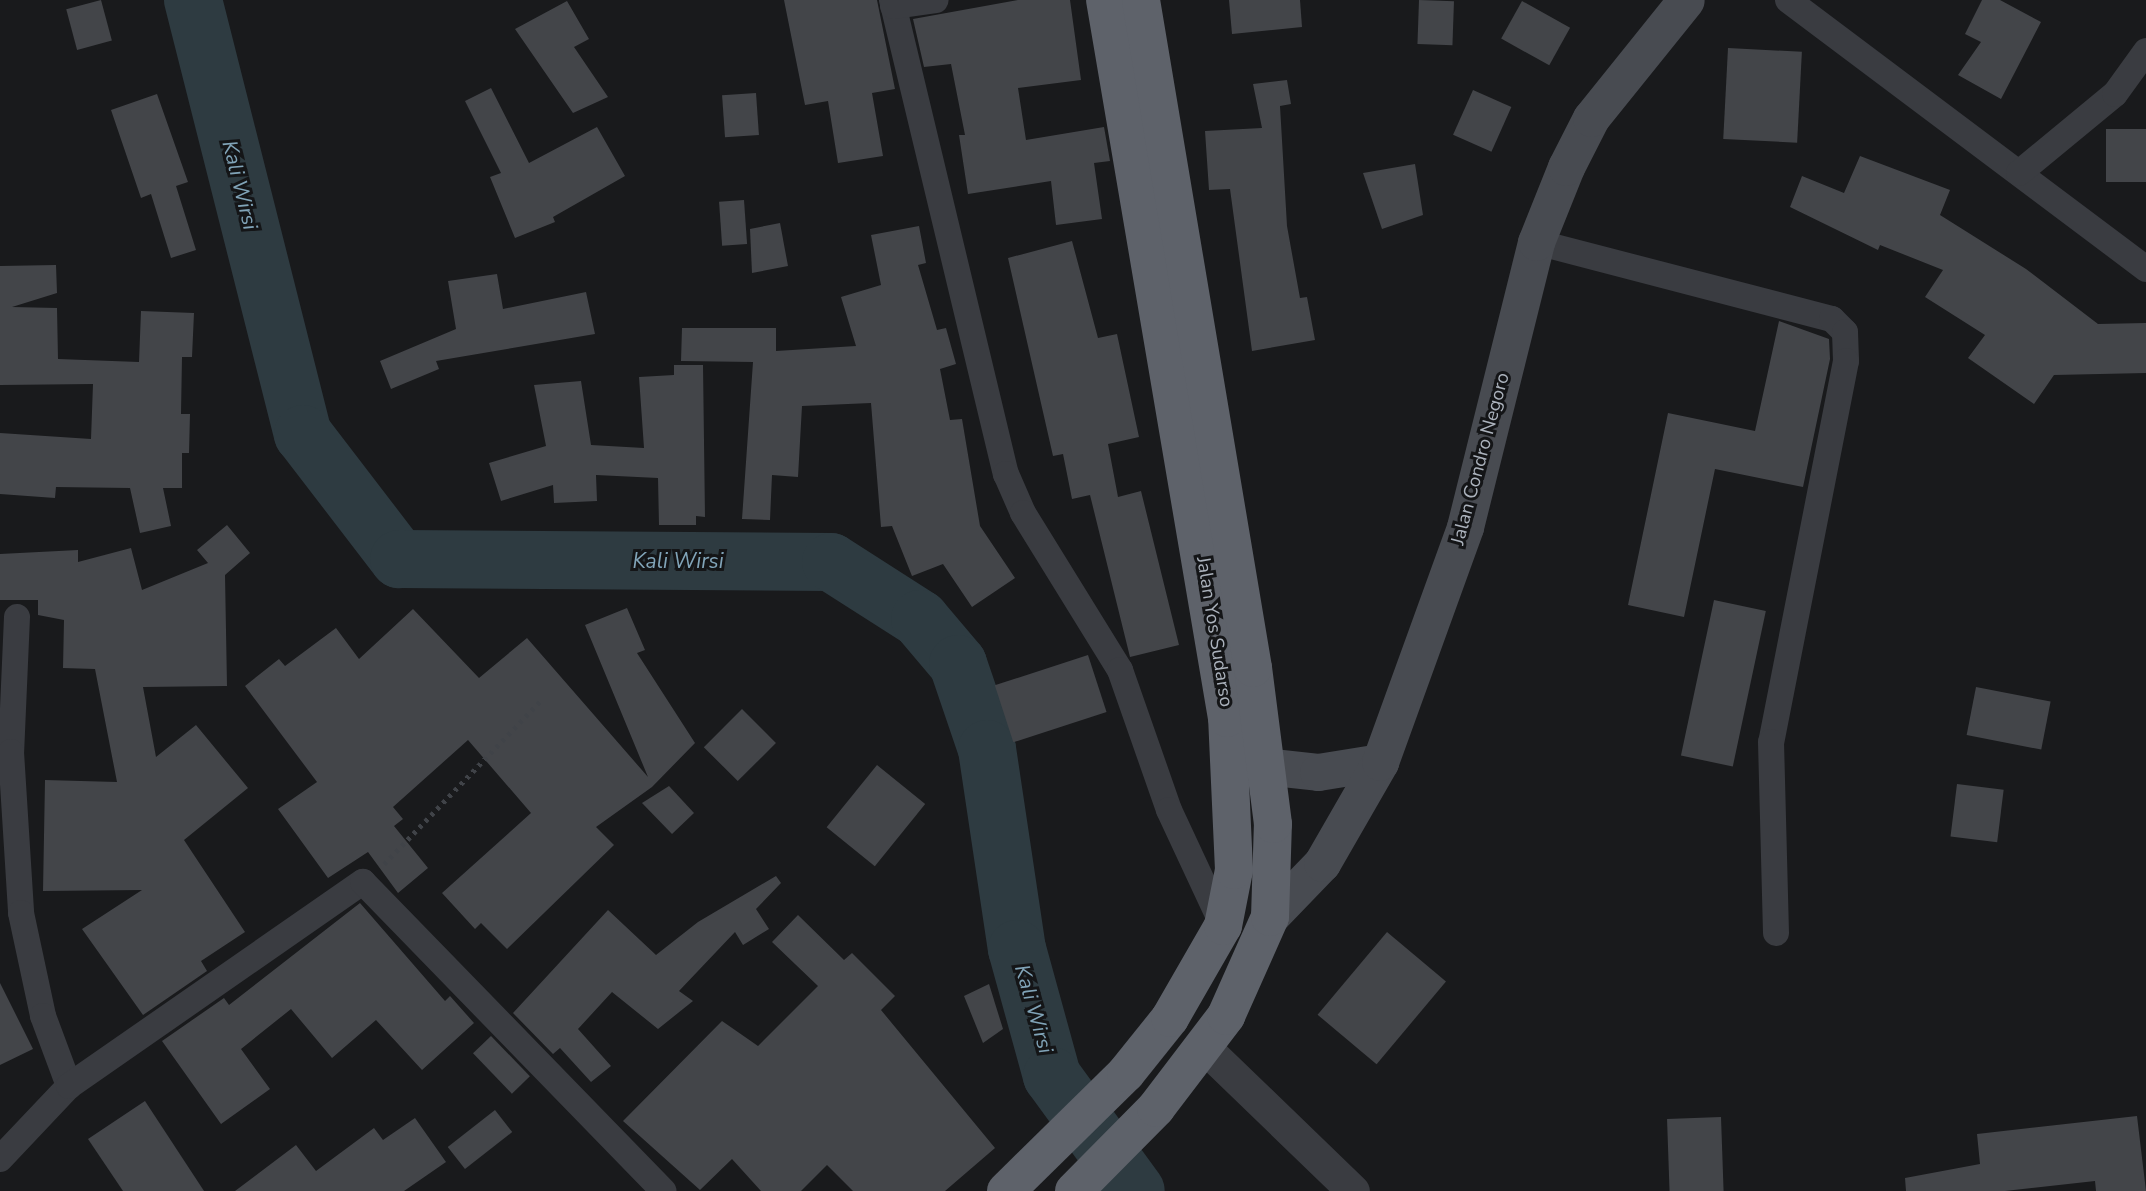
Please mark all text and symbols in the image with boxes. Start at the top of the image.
water label: Kali Wirsi [217,138,263,232]
street label: Jalan Condro Negoro [1447,370,1515,548]
water label: Kali Wirsi [632,548,724,574]
street label: Jalan Yos Sudarso [1191,555,1237,709]
water label: Kali Wirsi [1009,962,1059,1056]

